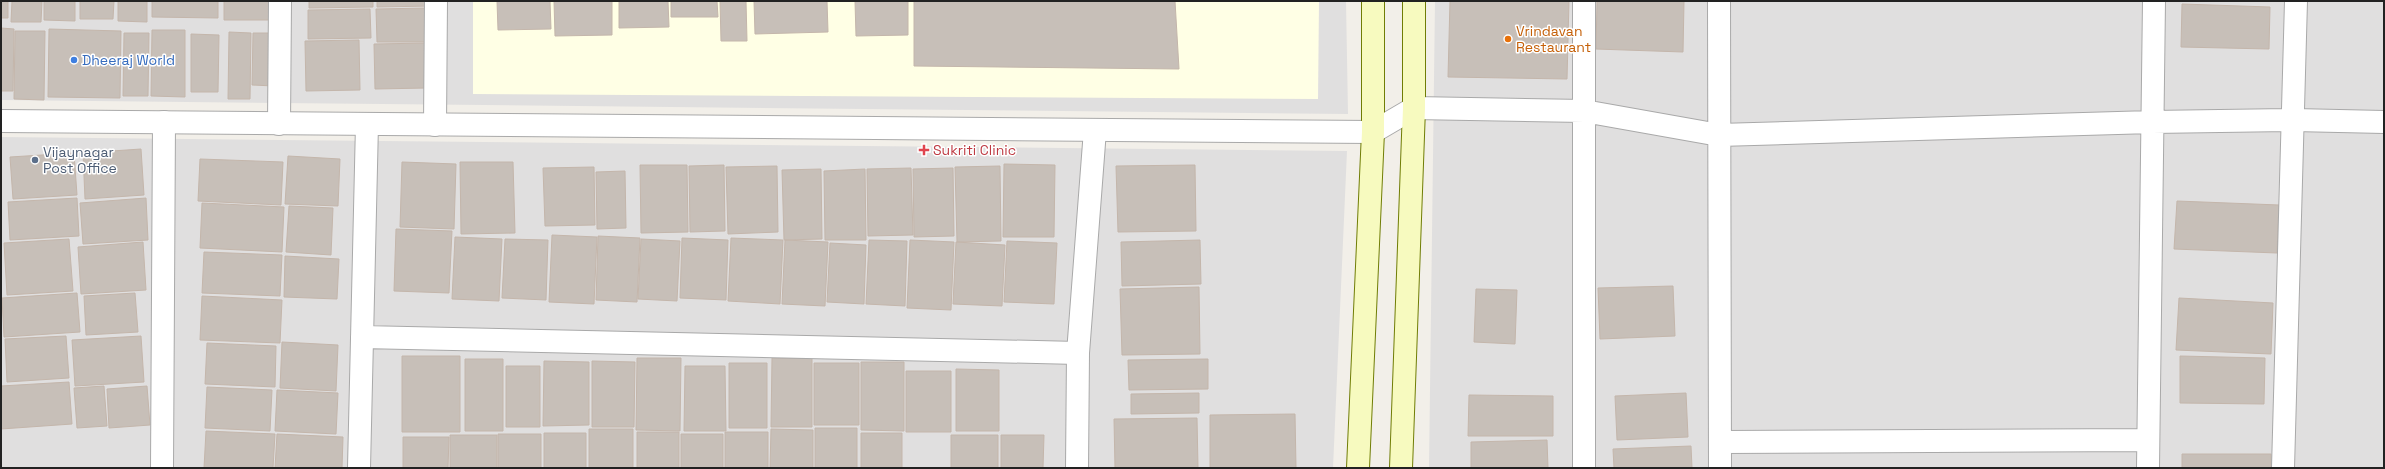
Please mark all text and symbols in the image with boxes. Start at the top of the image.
place label: Vrindavan Restaurant [1516,22,1591,56]
marker: Vrindavan Restaurant [1503,34,1513,44]
place label: Dheeraj World [82,51,175,69]
marker: Dheeraj World [69,55,79,65]
place label: Sukriti Clinic [933,141,1016,159]
place label: Vijaynagar Post Office [43,143,117,177]
marker: Sukriti Clinic [918,144,930,156]
marker: Vijaynagar Post Office [30,155,40,165]

